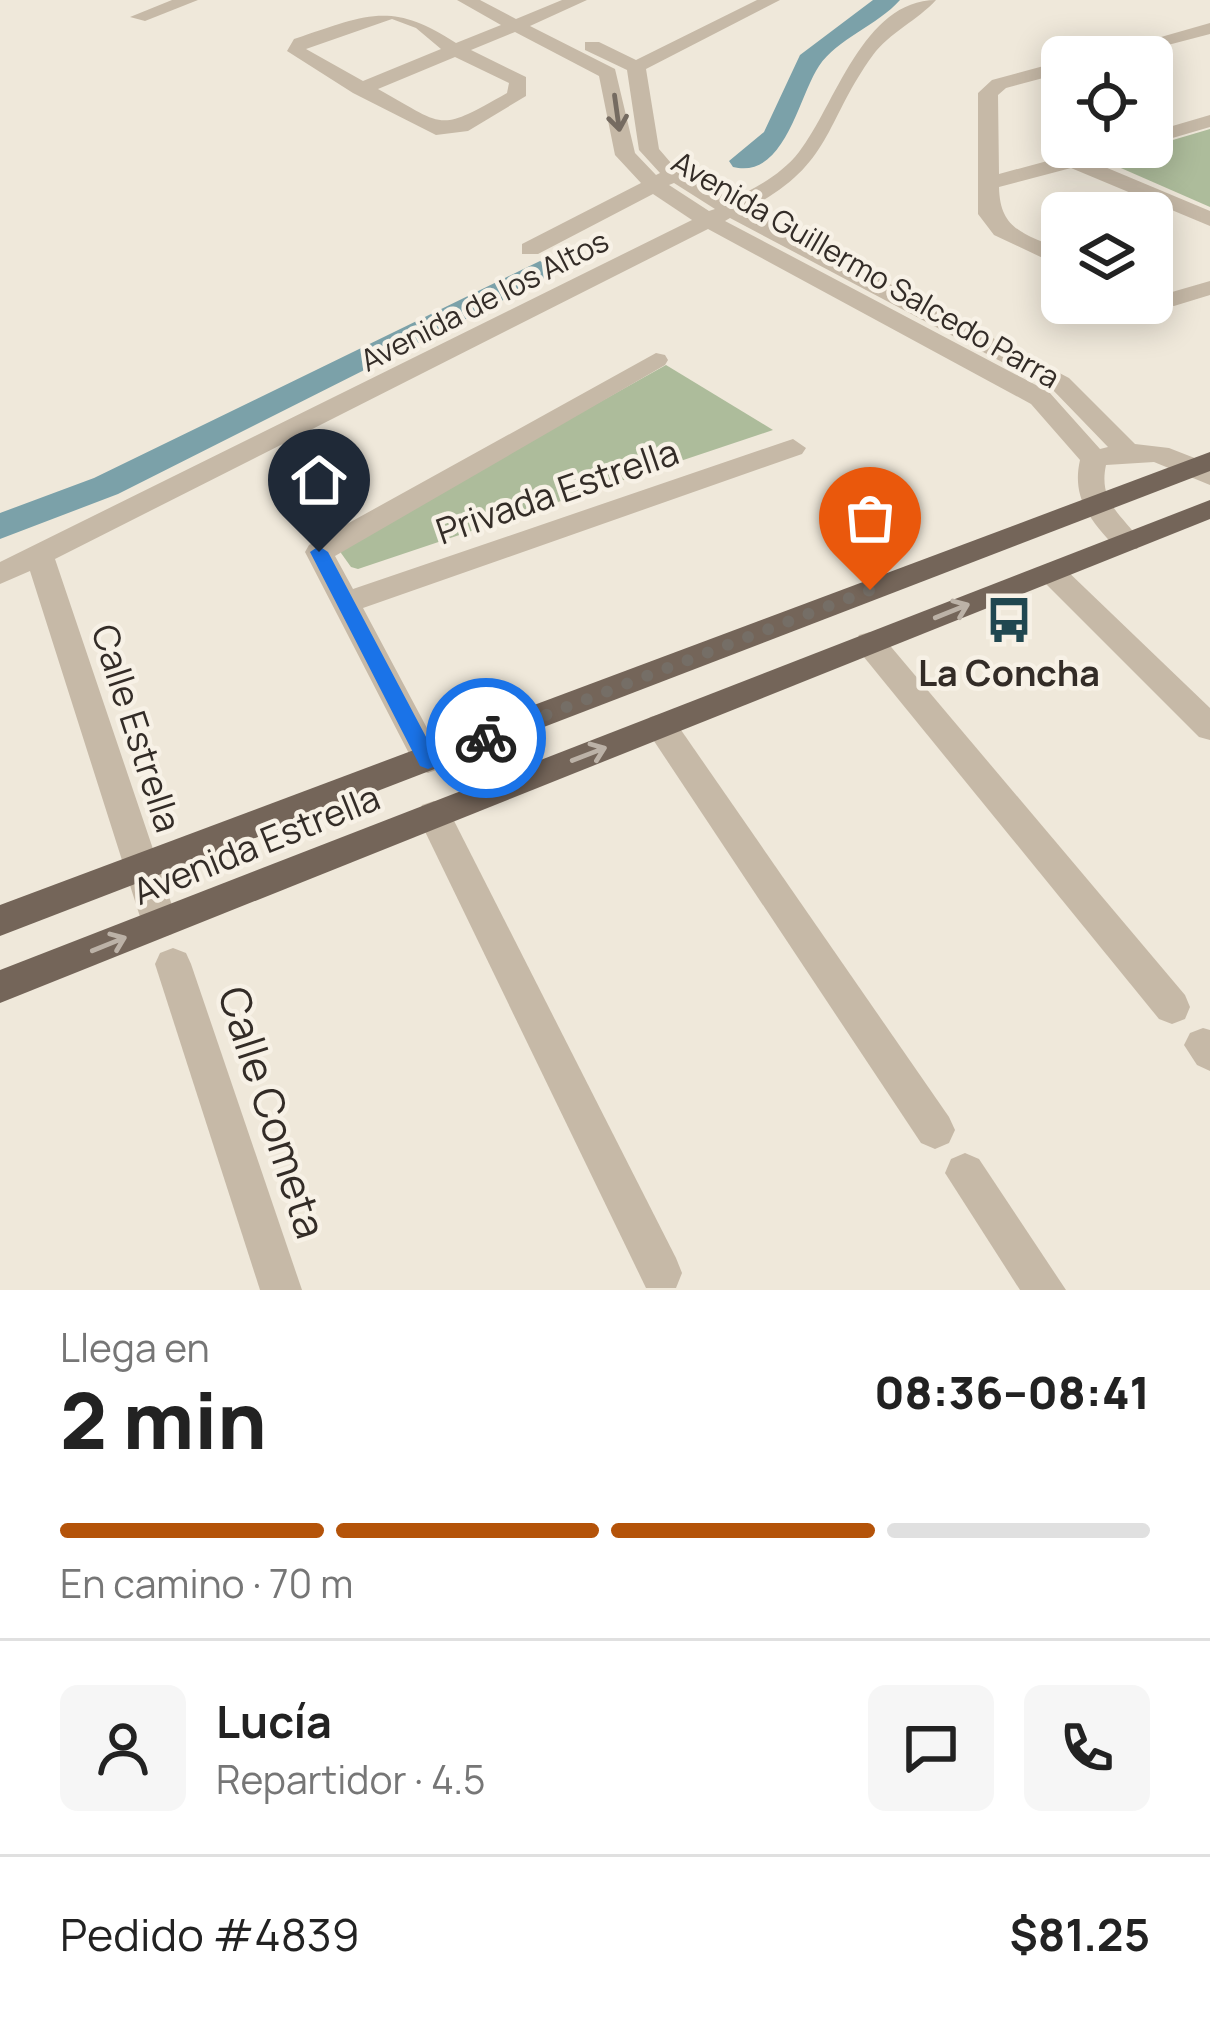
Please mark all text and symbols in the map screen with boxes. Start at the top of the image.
map controls [1041,36,1173,324]
button: locate [1041,36,1173,168]
one-way arrow [606,92,629,131]
street label: Avenida Guillermo Salcedo Parra [665,141,1067,397]
button: layers [1041,192,1173,324]
street label: Avenida de los Altos [353,220,615,380]
street label: Privada Estrella [429,427,685,555]
pin [268,429,370,552]
icon: home [286,447,352,513]
pin [819,467,921,590]
icon: bag [837,485,903,551]
bus stop icon: La Concha [984,595,1034,645]
one-way arrow [932,599,969,620]
street label: Calle Estrella [80,618,194,838]
place label: La Concha [918,648,1100,697]
courier [426,678,546,798]
icon: bike [453,705,519,771]
one-way arrow [569,742,606,764]
street label: Avenida Estrella [125,772,387,916]
one-way arrow [89,931,126,953]
street label: Calle Cometa [205,979,341,1245]
text: Llega en [60,1320,210,1374]
text: 08:36–08:41 [874,1361,1150,1423]
text: 2 min [60,1366,267,1472]
text: En camino · 70 m [60,1556,353,1610]
button: person [60,1685,186,1811]
button: chat [868,1685,994,1811]
button: phone [1024,1685,1150,1811]
text: Lucía [216,1690,332,1752]
text: Repartidor · 4.5 [216,1752,486,1806]
text: Pedido #4839 [60,1903,360,1965]
text: $81.25 [1009,1903,1150,1965]

